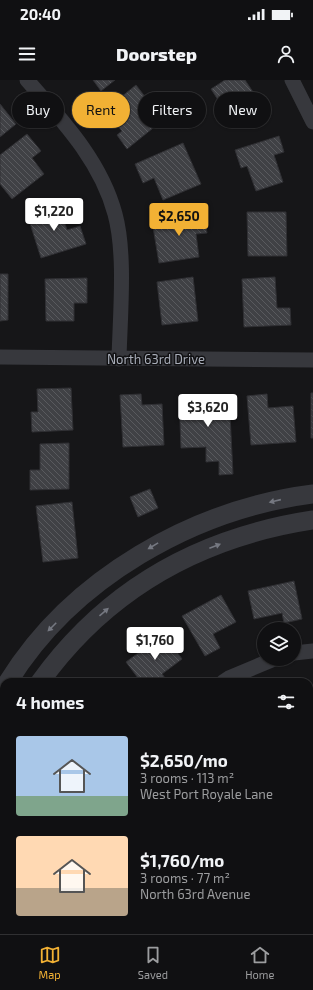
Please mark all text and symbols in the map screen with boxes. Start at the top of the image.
text: 20:40 [20,5,61,23]
icon: menu [16,43,38,65]
text: Doorstep [116,43,197,65]
icon: person [275,43,297,65]
chip: Buy [12,92,64,128]
chip: Rent [72,92,130,128]
chip: Filters [138,92,206,128]
chip: New [214,92,271,128]
pin: $1,220 [21,198,87,232]
text: $1,220 [34,203,74,219]
pin: $2,650 [146,203,212,237]
text: $2,650 [158,208,200,224]
street label: North 63rd Drive [107,351,205,367]
pin: $3,620 [175,394,241,428]
text: $3,620 [187,399,229,415]
one-way arrow [268,498,281,504]
one-way arrow [209,542,221,548]
one-way arrow [148,543,159,550]
one-way arrow [99,607,109,617]
one-way arrow [47,622,57,632]
map controls [257,622,301,666]
button: layers [257,622,301,666]
pin: $1,760 [122,627,188,661]
text: $1,760 [136,632,174,648]
icon: filters [275,691,297,713]
text: 4 homes [16,692,84,712]
text: $2,650/mo [140,750,228,770]
icon: home [48,752,96,800]
text: 3 rooms · 113 m² [140,770,234,786]
text: West Port Royale Lane [140,786,273,802]
text: $1,760/mo [140,850,224,870]
icon: home [48,852,96,900]
text: 3 rooms · 77 m² [140,870,230,886]
text: North 63rd Avenue [140,886,251,902]
tab: Map [39,944,61,981]
tab: Saved [138,944,168,981]
tab: Home [245,944,274,981]

